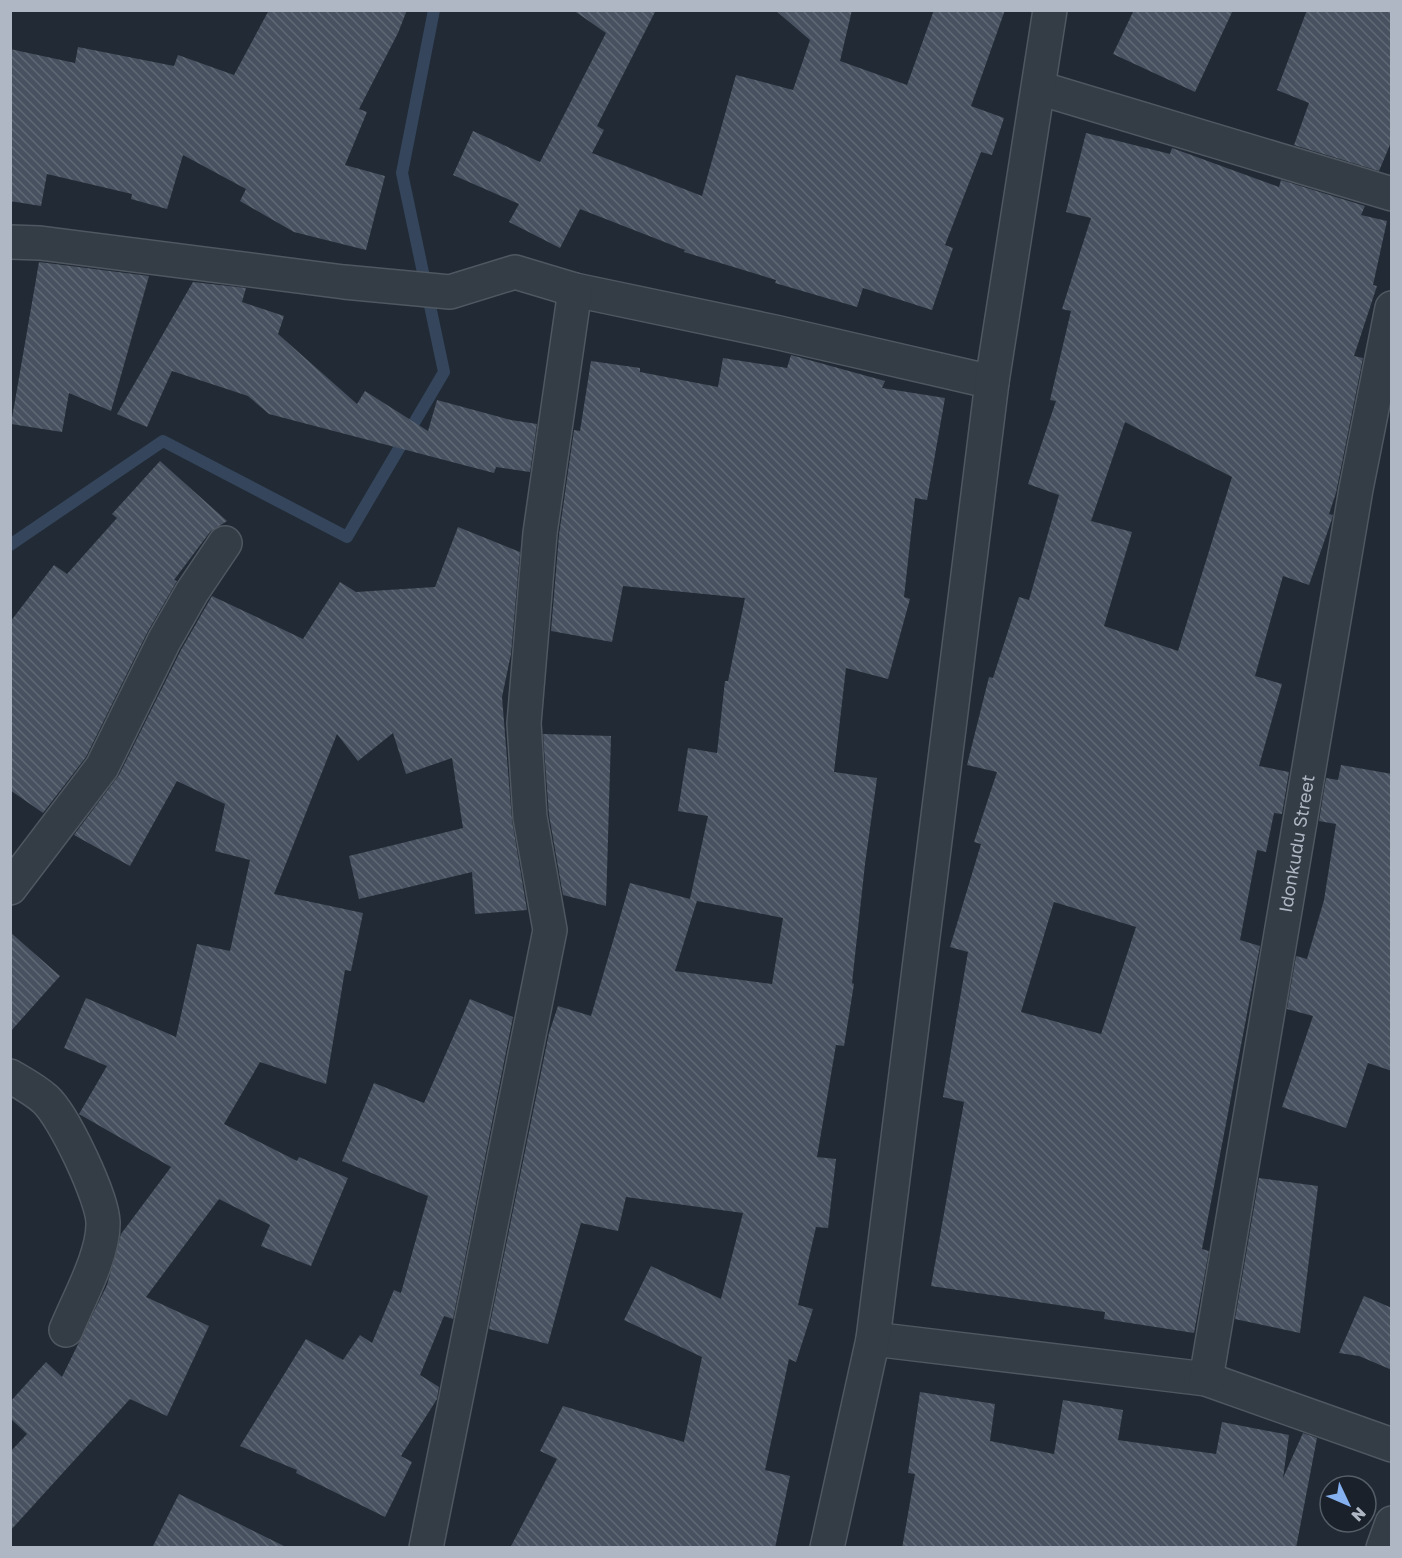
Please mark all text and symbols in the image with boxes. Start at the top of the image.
street label: Idonkudu Street [1274,773,1319,914]
north arrow [1318,1474,1378,1534]
text: N [1347,1503,1370,1526]

